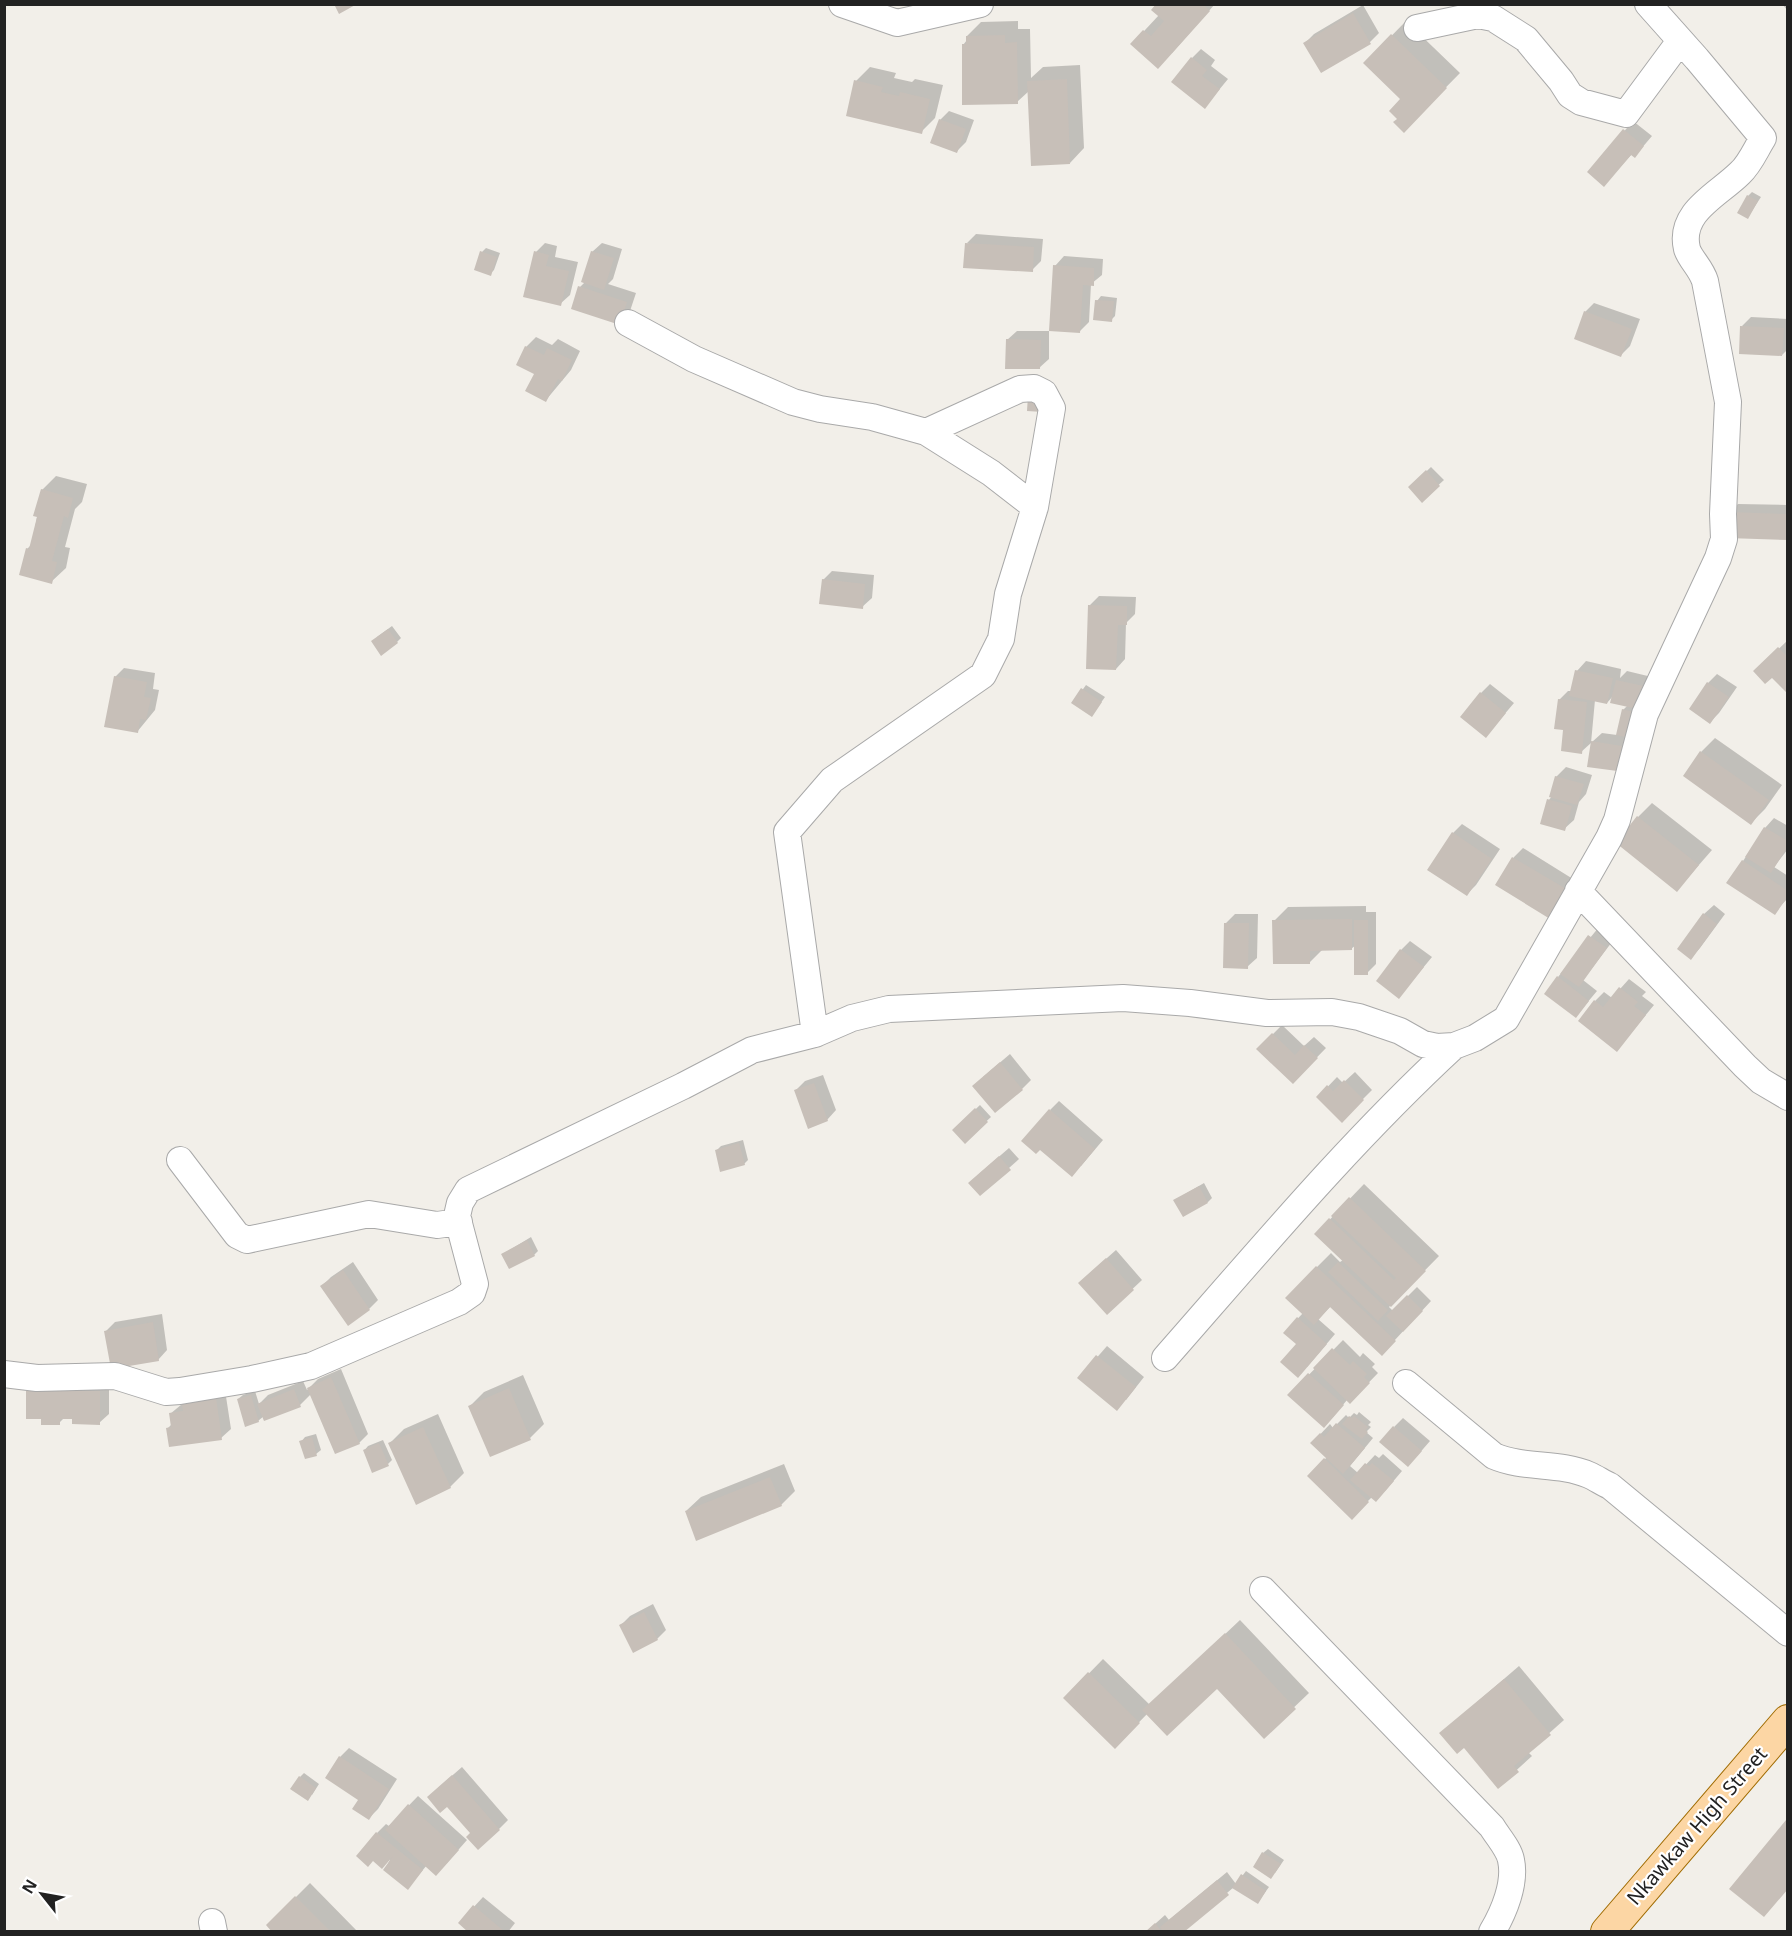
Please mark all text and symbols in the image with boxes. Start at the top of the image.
street label: Nkawkaw High Street [1620,1741,1773,1911]
north arrow [12,1864,72,1924]
text: N [16,1875,42,1898]

